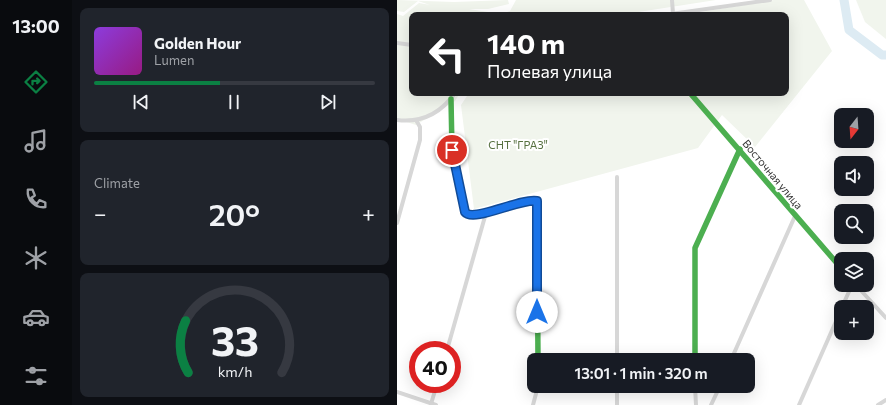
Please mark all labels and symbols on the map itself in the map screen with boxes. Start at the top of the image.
north arrow [834,108,874,148]
pin [435,133,469,167]
street label: Восточная улица [740,137,806,211]
park label: СНТ "ГРАЗ" [488,138,548,151]
position arrow [516,291,558,333]
speed limit sign: 40 [409,341,461,393]

